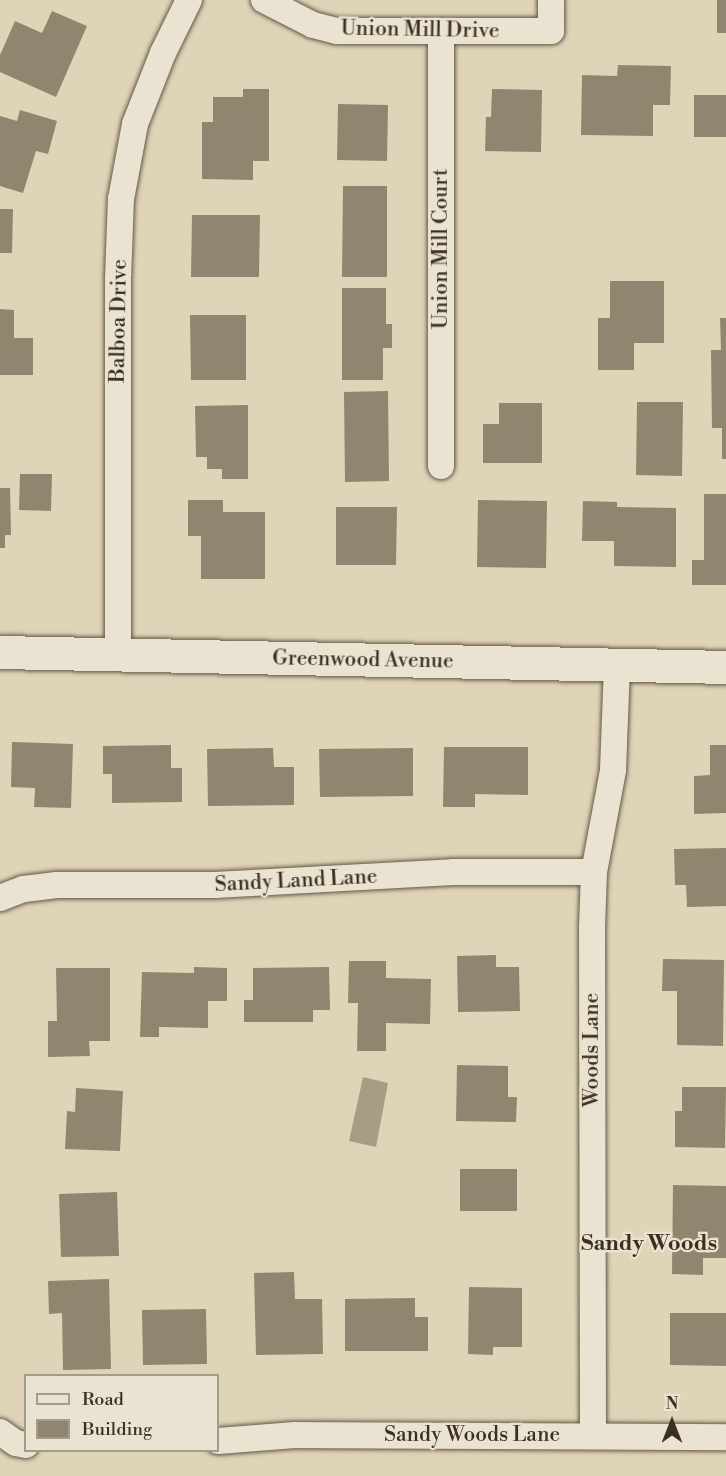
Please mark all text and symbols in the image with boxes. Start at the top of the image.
street label: Union Mill Drive [340,16,500,44]
street label: Union Mill Court [428,169,454,329]
street label: Balboa Drive [105,259,133,383]
street label: Greenwood Avenue [272,646,454,674]
street label: Sandy Land Lane [214,864,378,898]
street label: Woods Lane [579,993,605,1107]
district label: Sandy Woods [581,1231,717,1257]
legend [24,1374,219,1452]
text: Road [82,1388,124,1411]
north arrow [642,1392,702,1452]
text: N [666,1394,678,1414]
text: Building [82,1418,152,1441]
street label: Sandy Woods Lane [384,1422,560,1448]

